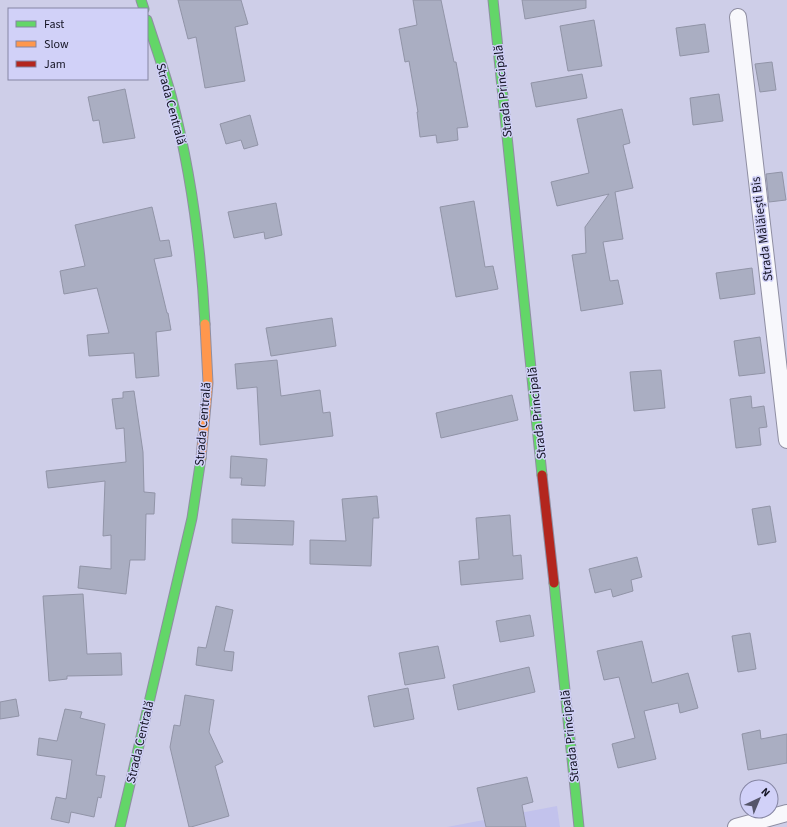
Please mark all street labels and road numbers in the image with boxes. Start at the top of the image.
street label: Strada Principală [489,44,517,138]
street label: Strada Centrală [151,61,191,147]
street label: Strada Mălăiești Bis [747,175,777,282]
street label: Strada Principală [523,366,551,460]
street label: Strada Centrală [190,381,216,467]
street label: Strada Principală [556,689,584,783]
street label: Strada Centrală [122,699,158,785]

